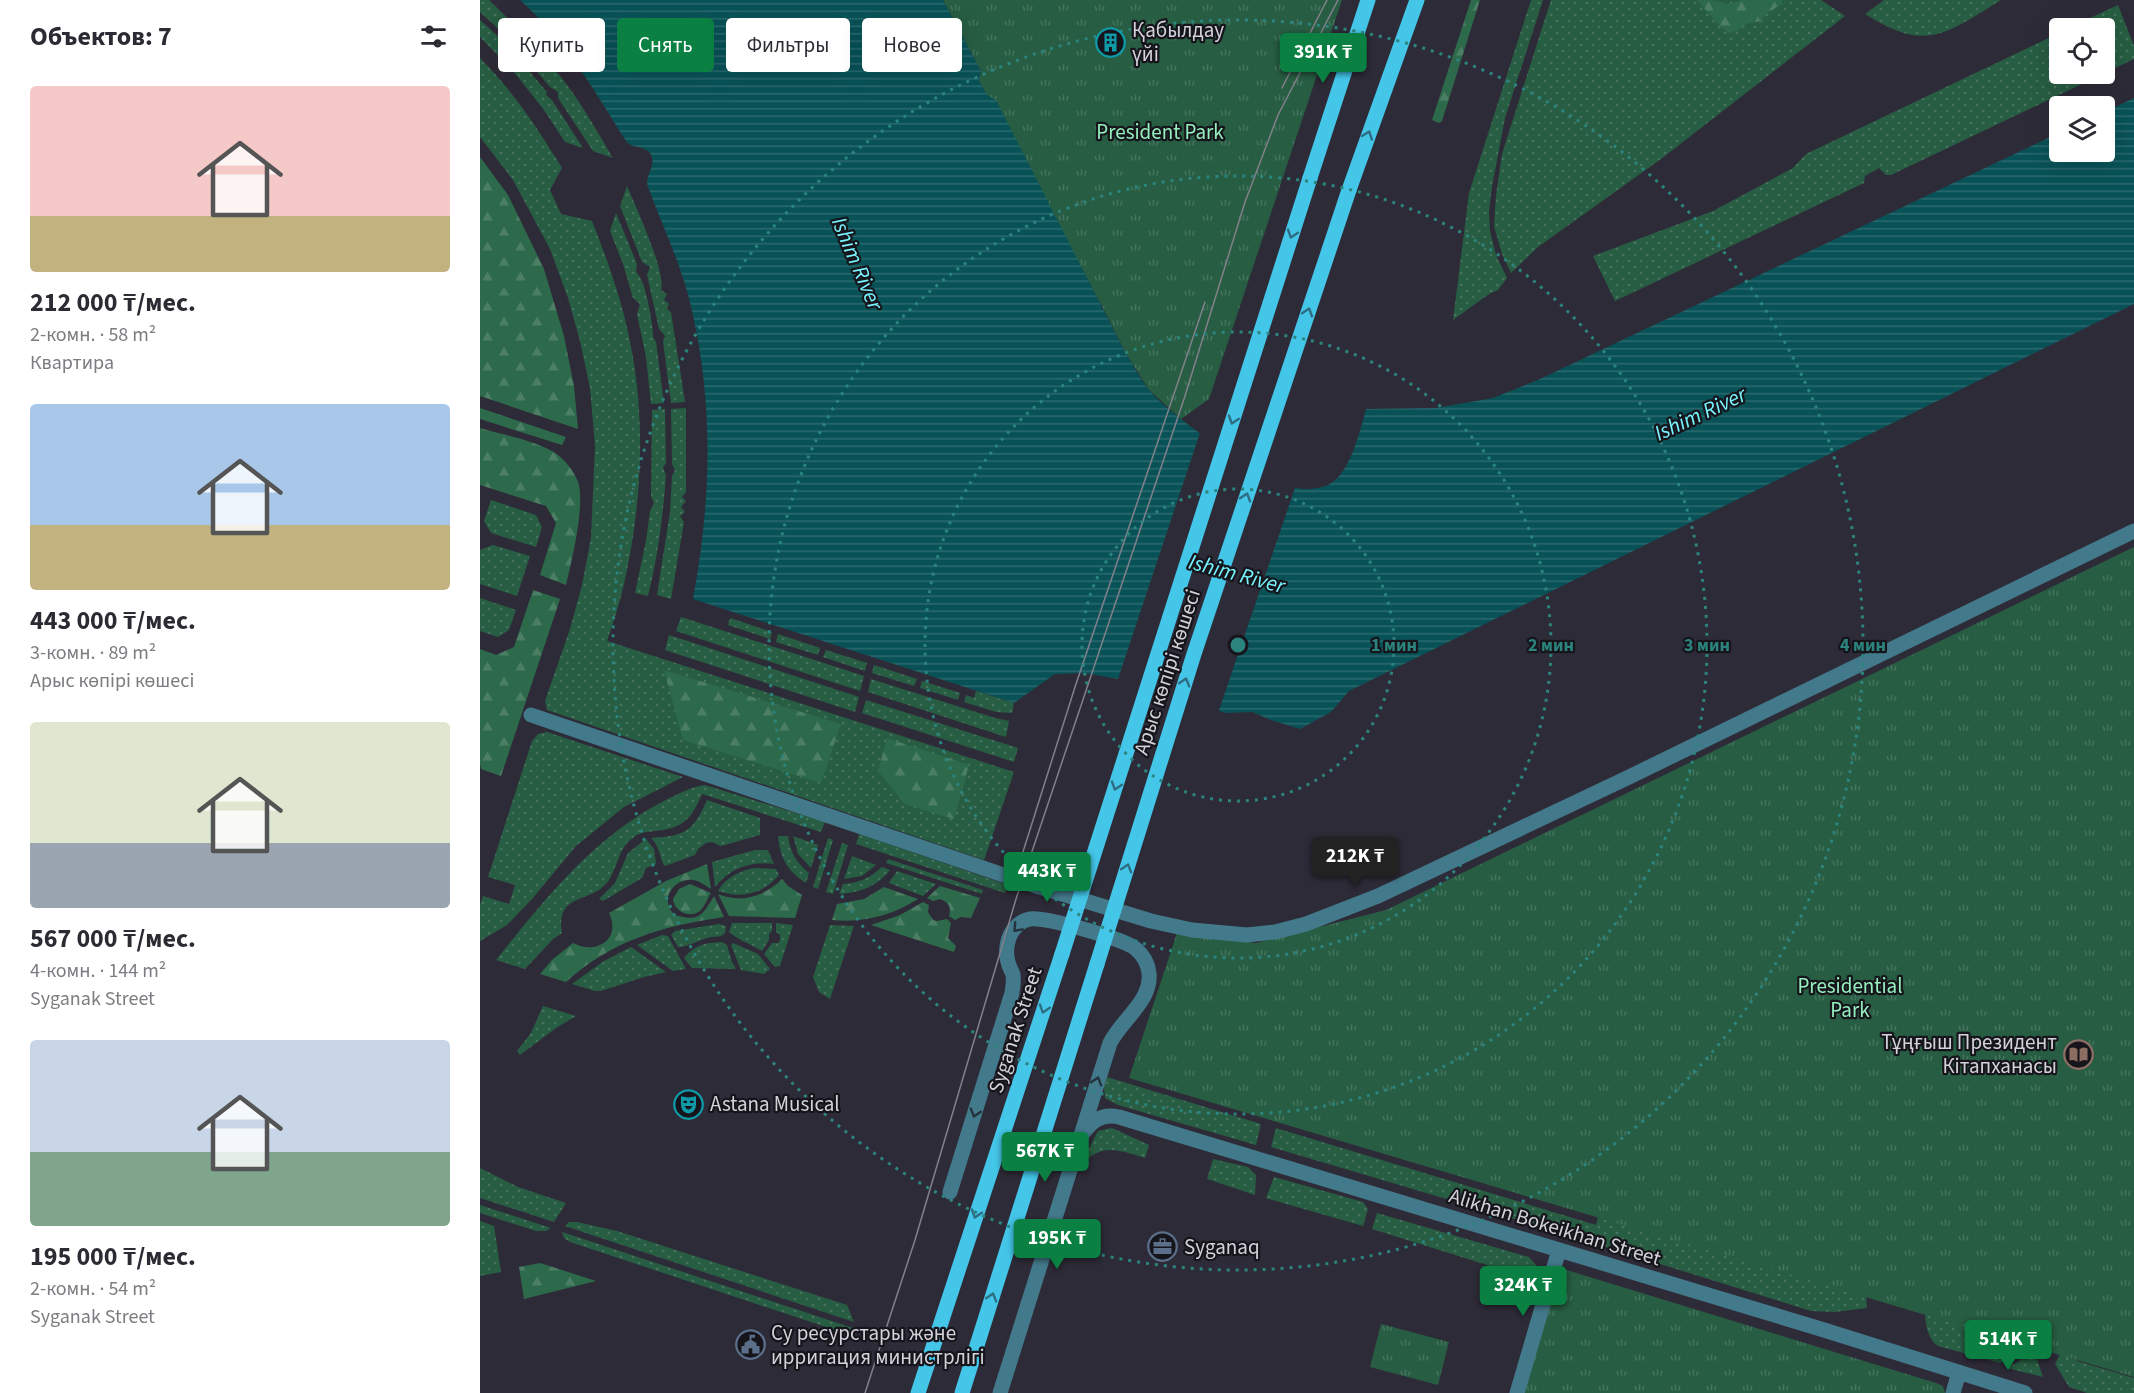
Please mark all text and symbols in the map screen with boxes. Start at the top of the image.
place label: Қабылдау үйі [1132,15,1224,69]
text: Объектов: 7 [30,18,172,55]
chip: Купить [498,18,605,72]
chip: Снять [617,18,714,72]
chip: Фильтры [726,18,850,72]
chip: Новое [862,18,962,72]
map controls [2049,18,2115,162]
button: locate [2049,18,2115,84]
icon: filters [417,20,450,53]
building icon: Қабылдау үйі [1095,26,1127,58]
pin: 391K ₸ [1274,33,1372,84]
text: 391K ₸ [1294,38,1352,66]
button: layers [2049,96,2115,162]
park label: President Park [1096,117,1224,147]
icon: home [186,125,294,233]
one-way arrow [1361,130,1374,141]
water label: Ishim River [823,212,892,316]
one-way arrow [1287,228,1299,239]
text: 212 000 ₸/мес. [30,284,196,321]
one-way arrow [1301,307,1313,318]
text: 2-комн. · 58 m² [30,321,156,349]
text: Квартира [30,349,114,377]
water label: Ishim River [1649,378,1753,449]
one-way arrow [1228,414,1240,425]
icon: home [186,443,294,551]
one-way arrow [1239,492,1252,503]
water label: Ishim River [1185,546,1290,603]
street label: Арыс көпірі көшесі [1126,585,1208,759]
text: 443 000 ₸/мес. [30,602,196,639]
text: 1 мин [1371,633,1417,658]
text: 2 мин [1528,633,1574,658]
text: 3 мин [1684,633,1730,658]
text: 4 мин [1840,633,1886,658]
centre of rings [1228,635,1248,655]
text: 3-комн. · 89 m² [30,639,156,667]
text: Арыс көпірі көшесі [30,667,194,695]
one-way arrow [1178,677,1190,688]
icon: home [186,761,294,869]
one-way arrow [1111,780,1123,791]
pin: 212K ₸ [1306,837,1404,888]
text: 212K ₸ [1326,842,1384,870]
pin: 443K ₸ [998,852,1096,903]
text: 443K ₸ [1018,857,1076,885]
one-way arrow [1120,863,1132,874]
text: 567 000 ₸/мес. [30,920,196,957]
one-way arrow [1013,922,1024,932]
text: 4-комн. · 144 m² [30,957,166,985]
street label: Syganak Street [980,963,1050,1097]
park label: Presidential Park [1797,971,1903,1025]
text: Syganak Street [30,985,155,1013]
one-way arrow [1039,1003,1051,1014]
place label: Тұңғыш Президент Кітапханасы [1881,1027,2057,1081]
library icon: Тұңғыш Президент Кітапханасы [2062,1038,2094,1070]
one-way arrow [1090,1076,1103,1087]
icon: home [186,1079,294,1187]
theatre icon: Astana Musical [673,1088,705,1120]
place label: Astana Musical [710,1089,840,1119]
one-way arrow [969,1107,982,1118]
pin: 567K ₸ [996,1132,1094,1183]
text: 567K ₸ [1016,1137,1074,1165]
street label: Alikhan Bokeikhan Street [1445,1180,1665,1274]
one-way arrow [971,1208,984,1219]
pin: 195K ₸ [1008,1219,1106,1270]
text: 195K ₸ [1028,1224,1086,1252]
office icon: Syganaq [1147,1231,1179,1263]
place label: Syganaq [1184,1232,1260,1262]
text: 195 000 ₸/мес. [30,1238,196,1275]
pin: 324K ₸ [1474,1266,1572,1317]
text: 324K ₸ [1494,1271,1552,1299]
text: 2-комн. · 54 m² [30,1275,156,1303]
one-way arrow [985,1292,997,1303]
text: Syganak Street [30,1303,155,1331]
place label: Су ресурстары және ирригация министрлігі [771,1318,985,1372]
pin: 514K ₸ [1959,1320,2057,1371]
text: 514K ₸ [1979,1325,2037,1353]
public building icon: Су ресурстары және ирригация министрлігі [734,1329,766,1361]

